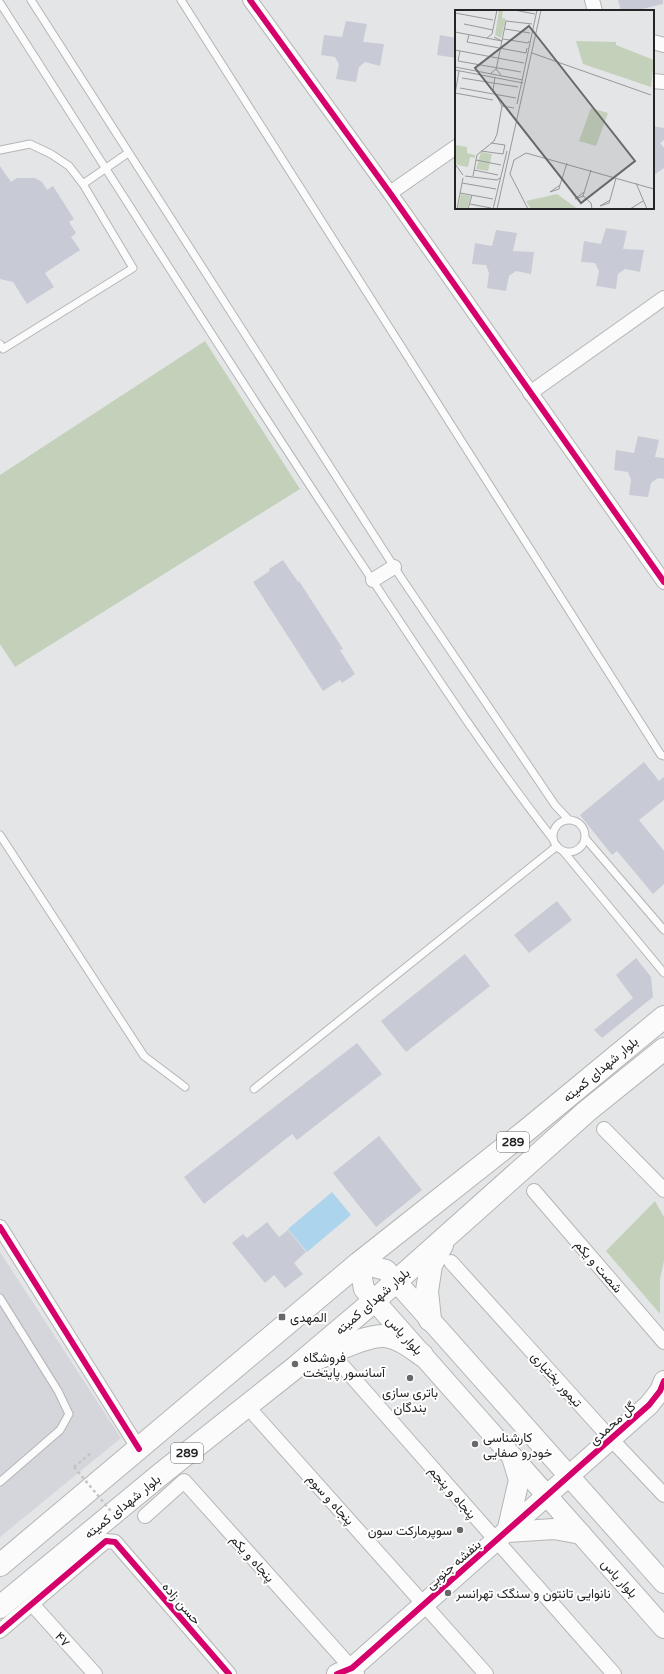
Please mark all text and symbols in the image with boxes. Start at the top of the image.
inset map [455,10,654,209]
street label: بلوار شهدای کمیته [560,1033,642,1106]
road number: 289 [497,1132,529,1152]
street label: شصت و یکم [571,1237,626,1296]
street label: بلوار شهدای کمیته [332,1265,413,1338]
place label: المهدی [290,1310,327,1326]
marker: المهدی [277,1312,287,1322]
street label: بلوار یاس [382,1313,426,1359]
street label: تیمور بختیاری [527,1349,585,1411]
place label: فروشگاه آسانسور پایتخت [303,1350,386,1382]
marker: فروشگاه آسانسور پایتخت [290,1359,300,1369]
marker: باتری سازی بندگان [405,1373,415,1383]
place label: باتری سازی بندگان [382,1385,438,1416]
street label: گل محمدی [586,1399,639,1449]
place label: کارشناسی خودرو صفایی [483,1430,552,1461]
marker: کارشناسی خودرو صفایی [470,1439,480,1449]
road number: 289 [171,1443,203,1463]
street label: پنجاه و پنجم [424,1463,480,1523]
street label: بلوار شهدای کمیته [81,1471,164,1542]
street label: پنجاه و سوم [302,1471,357,1529]
place label: سوپرمارکت سون [368,1523,452,1540]
marker: سوپرمارکت سون [455,1525,465,1535]
street label: پنجاه و یکم [226,1532,278,1586]
street label: بنفشه جنوبی [423,1536,485,1593]
street label: بلوار یاس [597,1556,641,1602]
street label: حسن زاده [158,1579,204,1628]
place label: نانوایی تانتون و سنگک تهرانسر [455,1586,611,1602]
marker: نانوایی تانتون و سنگک تهرانسر [443,1588,453,1598]
street label: ۴۷ [51,1629,73,1651]

